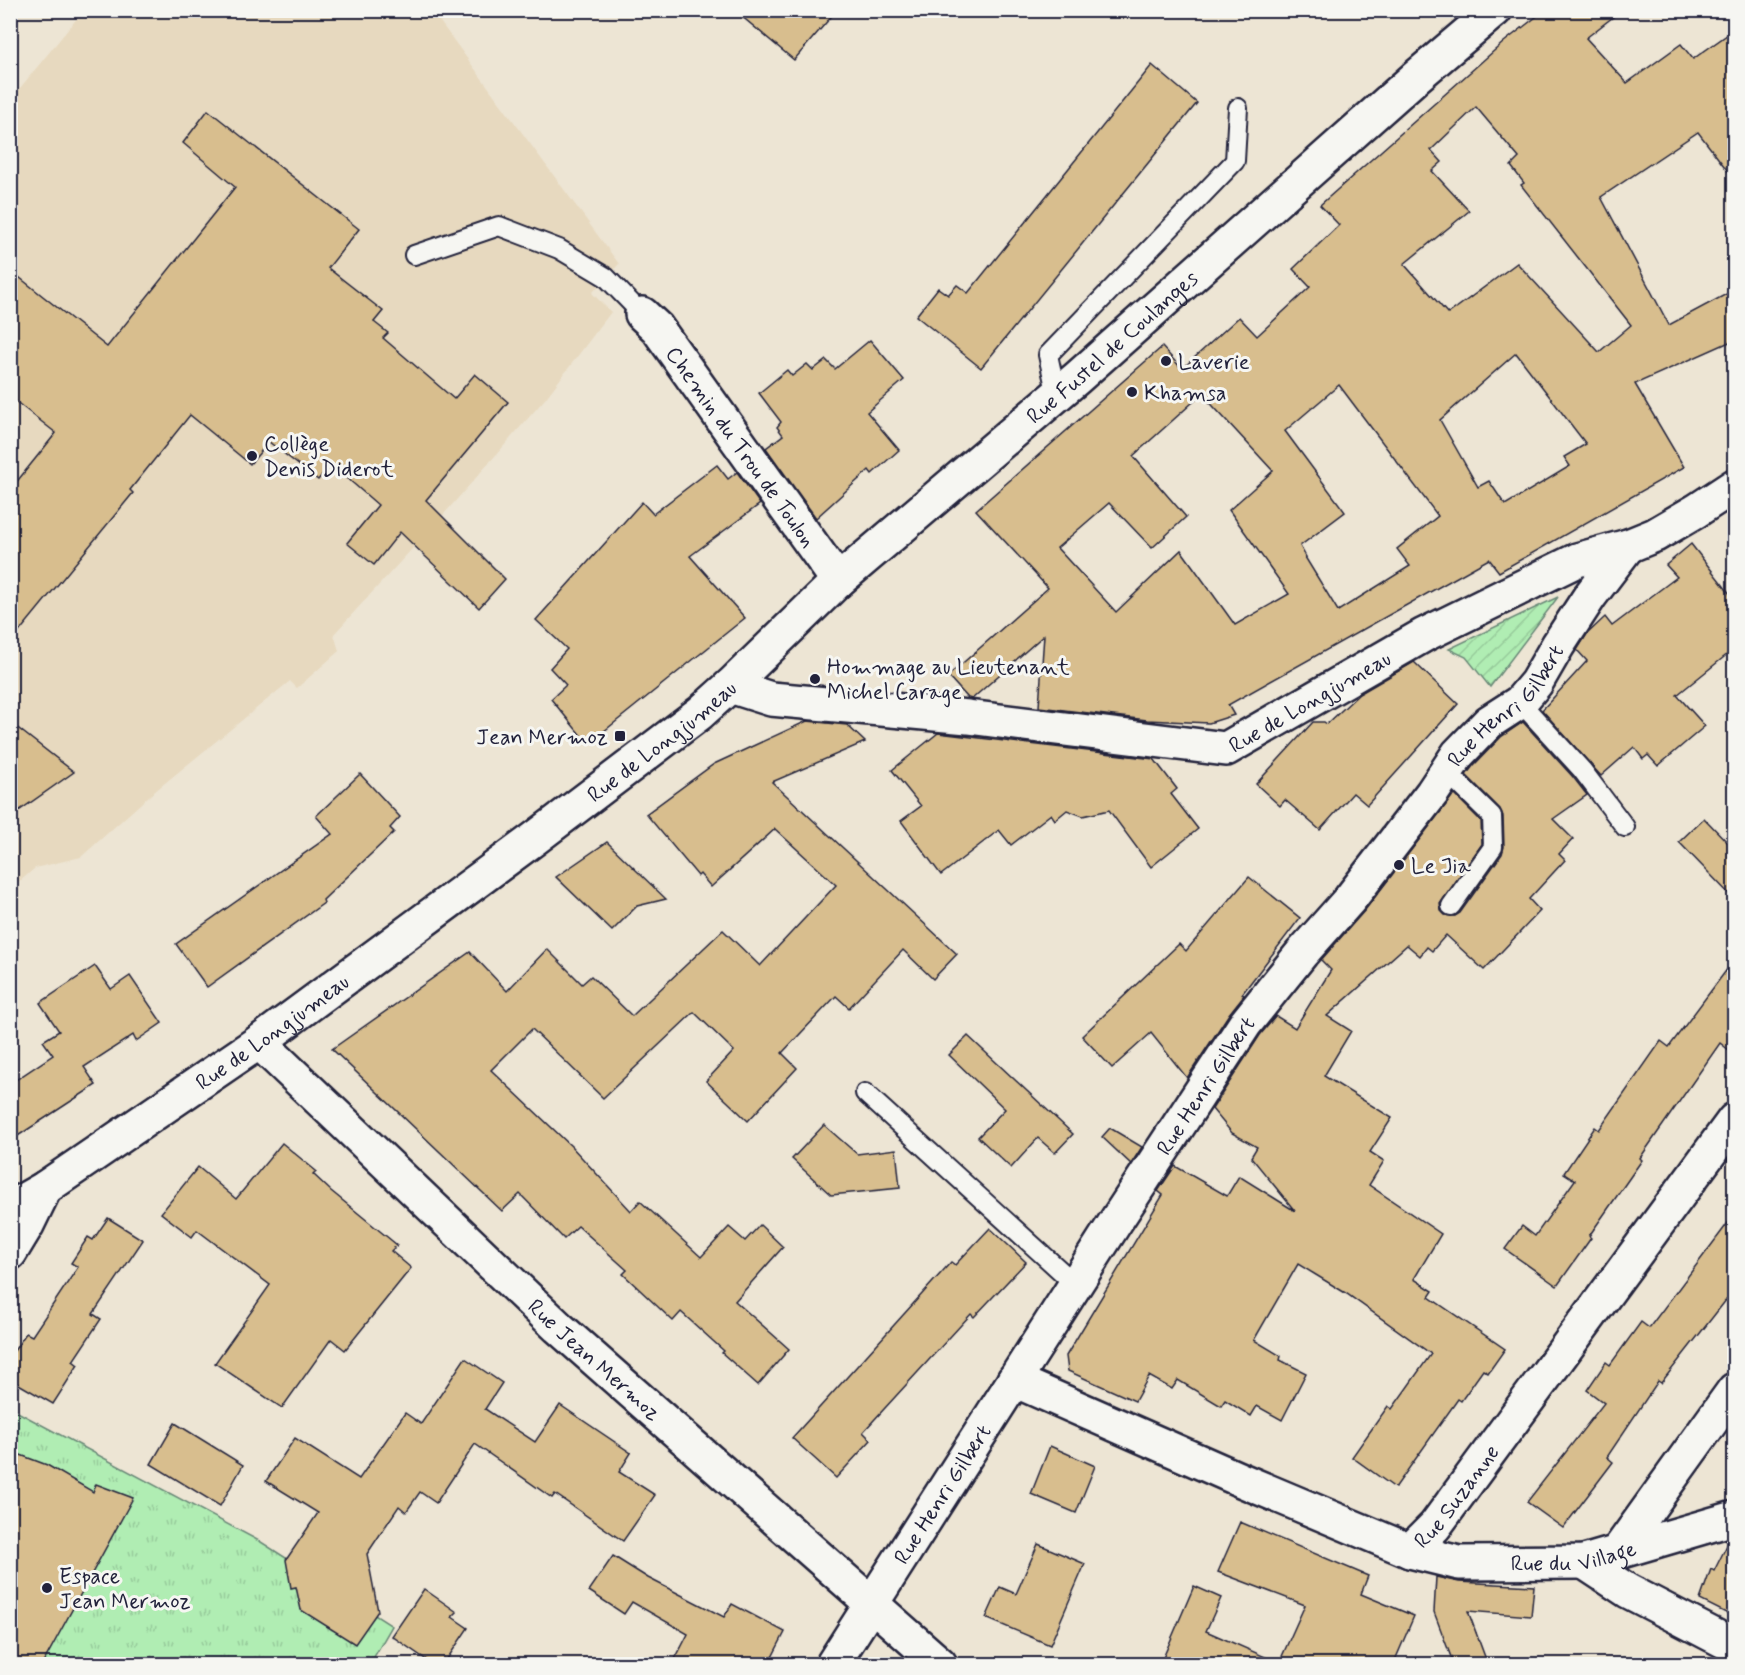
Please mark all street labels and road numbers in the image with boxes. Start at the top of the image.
street label: Rue Fustel de Coulanges [1021,265,1205,431]
street label: Chemin du Trou de Toulon [659,341,821,554]
street label: Rue Henri Gilbert [1442,640,1571,772]
street label: Rue de Longjumeau [1224,645,1396,760]
street label: Rue de Longjumeau [582,675,743,810]
street label: Rue de Longjumeau [191,968,355,1097]
street label: Rue Henri Gilbert [1151,1011,1262,1161]
street label: Rue Jean Mermoz [521,1294,666,1427]
street label: Rue Henri Gilbert [888,1420,998,1570]
street label: Rue Suzanne [1409,1440,1506,1555]
street label: Rue du Village [1511,1535,1640,1579]

